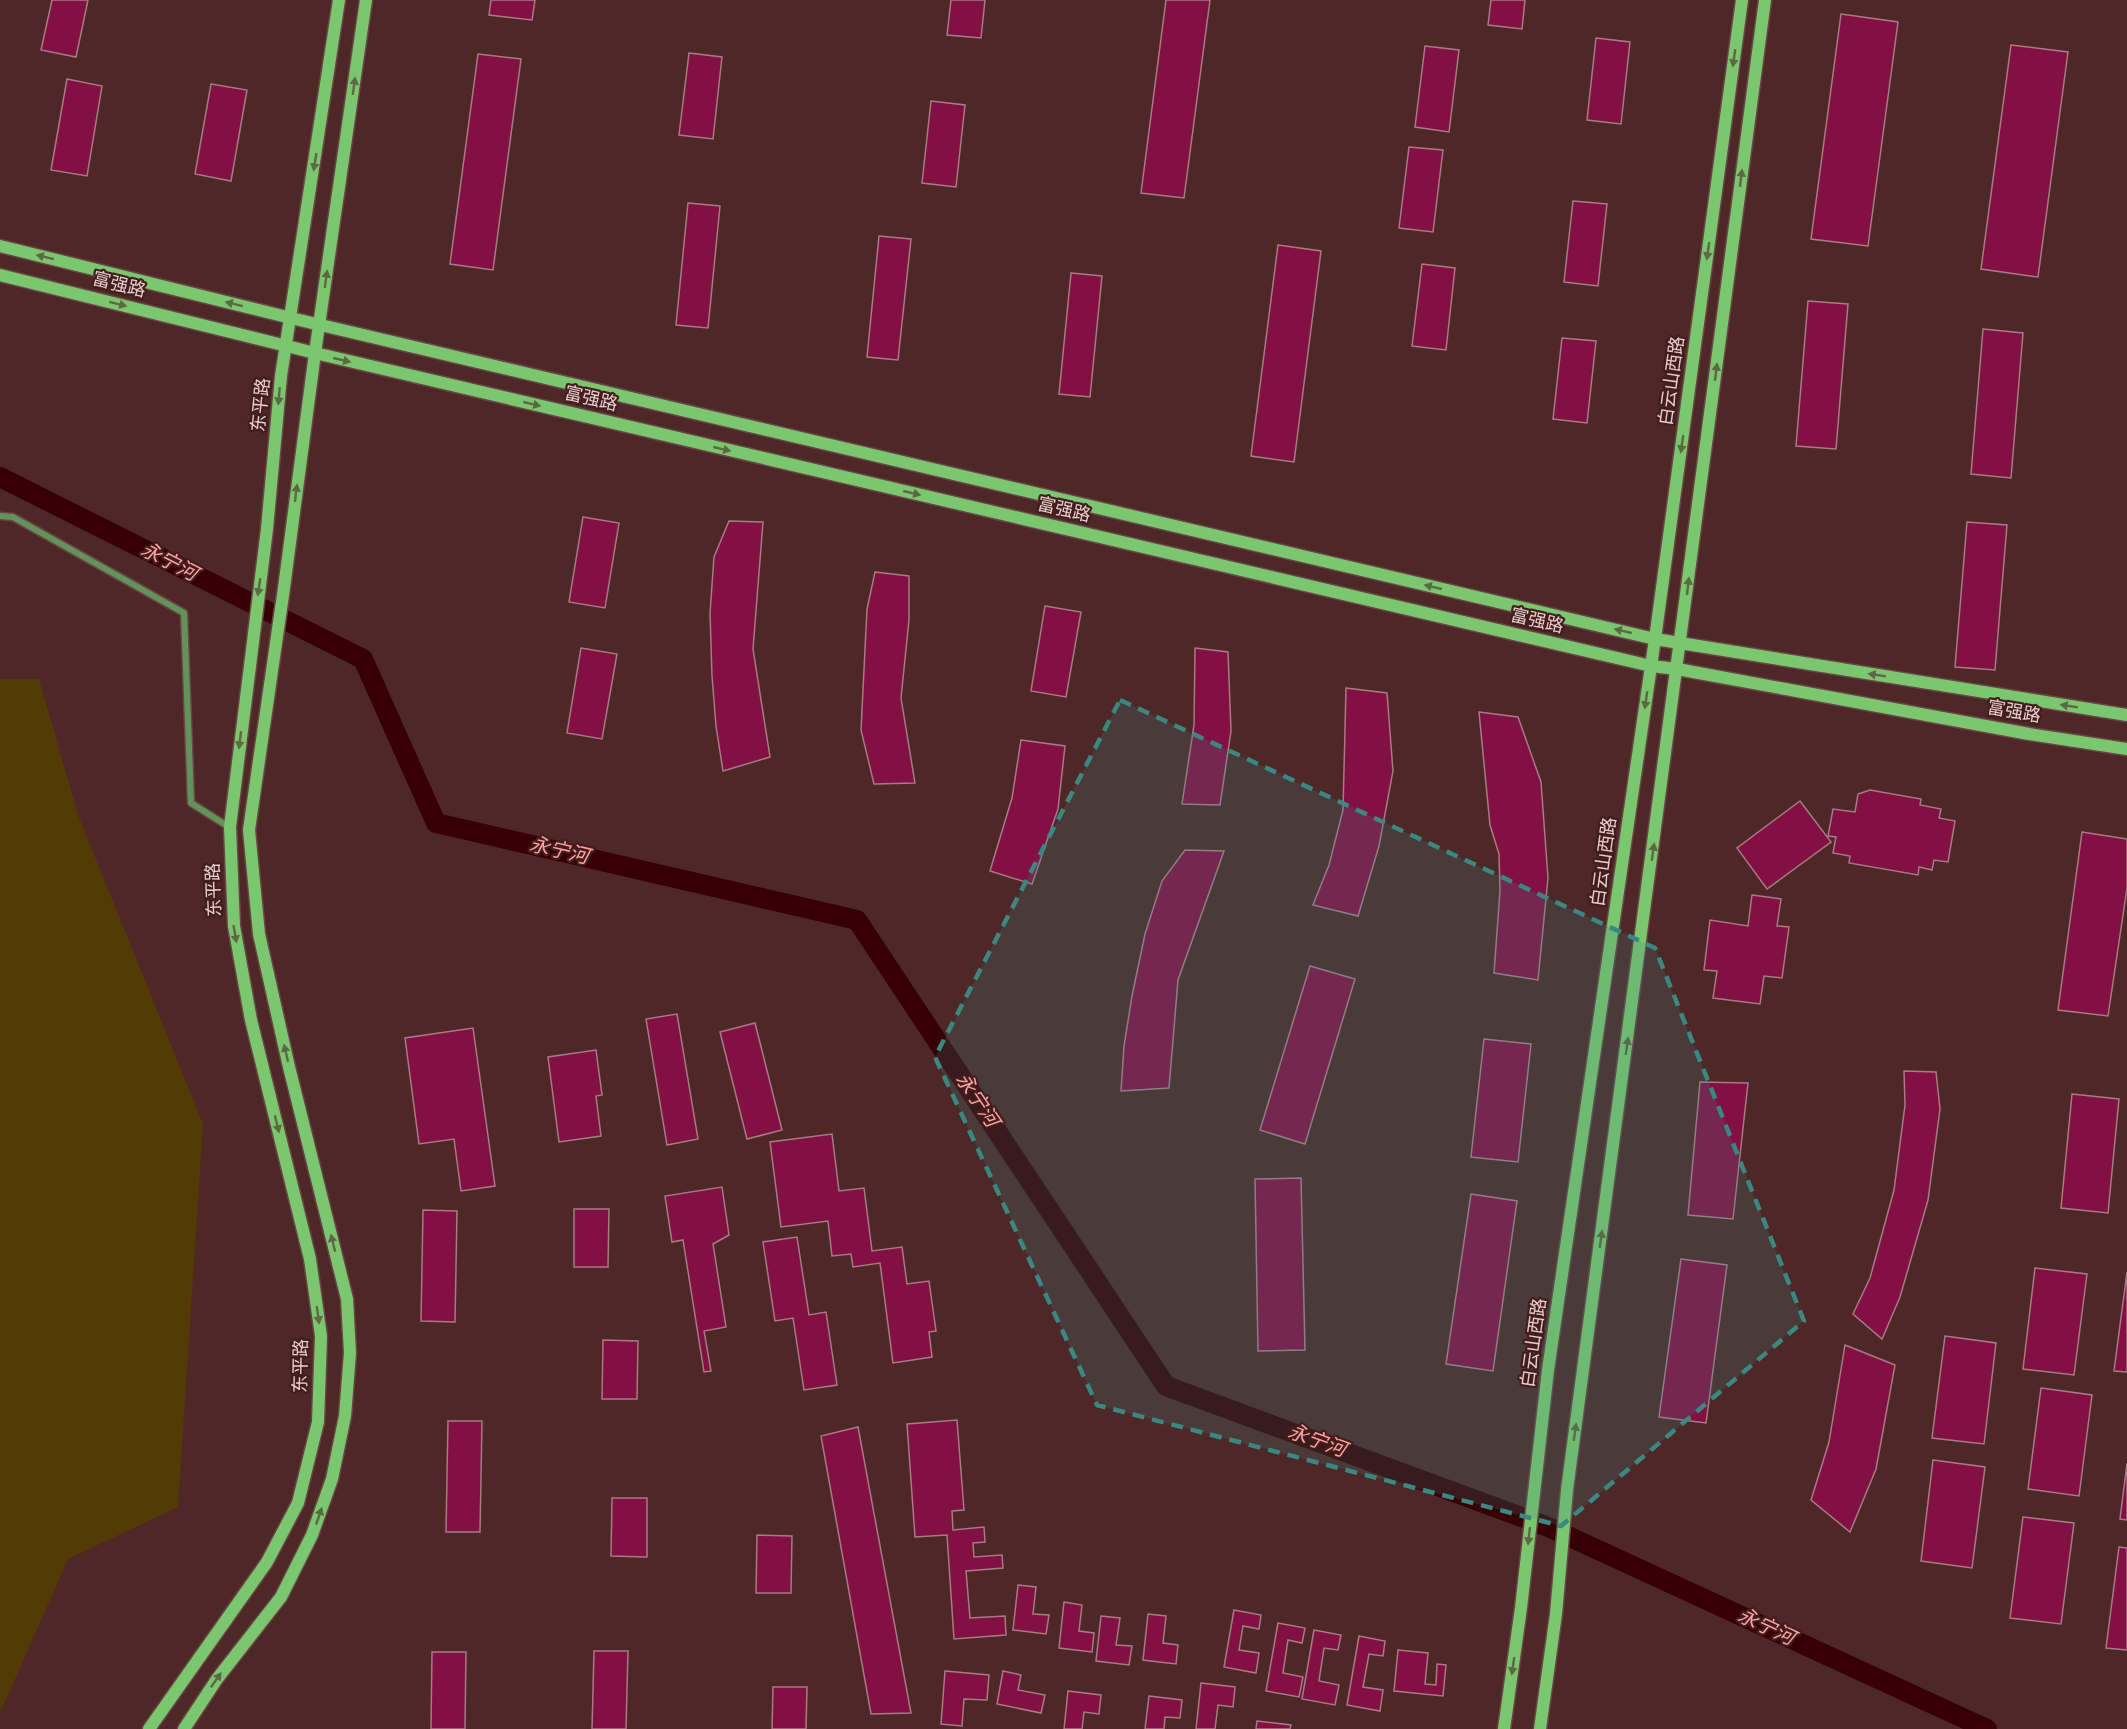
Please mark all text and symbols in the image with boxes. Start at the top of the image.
one-way arrow [1730,49,1739,68]
one-way arrow [349,76,358,95]
one-way arrow [310,152,319,171]
one-way arrow [1737,169,1746,188]
one-way arrow [1703,242,1713,261]
one-way arrow [36,251,54,261]
street label: 富强路 [90,266,148,304]
one-way arrow [321,269,330,288]
one-way arrow [109,299,127,309]
one-way arrow [225,299,243,309]
street label: 白云山西路 [1653,335,1691,427]
one-way arrow [333,355,352,365]
one-way arrow [1712,362,1721,381]
street label: 东平路 [246,377,276,433]
street label: 富强路 [562,381,620,417]
one-way arrow [274,387,284,406]
one-way arrow [523,400,542,409]
one-way arrow [1677,435,1686,454]
one-way arrow [713,444,731,454]
one-way arrow [292,483,301,502]
one-way arrow [903,489,922,498]
street label: 富强路 [1035,492,1093,528]
water label: 永宁河 [136,536,206,590]
one-way arrow [1684,576,1693,595]
one-way arrow [254,578,264,597]
one-way arrow [1423,581,1442,591]
street label: 富强路 [1508,603,1566,639]
one-way arrow [1613,626,1632,636]
one-way arrow [1867,670,1886,679]
one-way arrow [1642,691,1651,710]
street label: 富强路 [1985,695,2043,729]
one-way arrow [2060,701,2079,710]
one-way arrow [235,730,245,749]
street label: 白云山西路 [1585,816,1623,908]
water label: 永宁河 [527,831,595,872]
one-way arrow [1648,843,1657,862]
street label: 东平路 [201,863,227,917]
one-way arrow [231,925,240,944]
one-way arrow [1622,1036,1631,1055]
one-way arrow [281,1044,290,1063]
water label: 永宁河 [949,1067,1008,1136]
one-way arrow [273,1115,283,1134]
one-way arrow [1596,1229,1606,1248]
one-way arrow [328,1233,337,1251]
street label: 白云山西路 [1515,1297,1553,1389]
one-way arrow [313,1305,323,1324]
street label: 东平路 [288,1339,314,1393]
water label: 永宁河 [1284,1418,1354,1466]
one-way arrow [1570,1423,1580,1442]
one-way arrow [315,1507,325,1525]
one-way arrow [1524,1526,1534,1545]
water label: 永宁河 [1733,1602,1803,1654]
one-way arrow [1508,1657,1517,1676]
one-way arrow [210,1673,222,1689]

